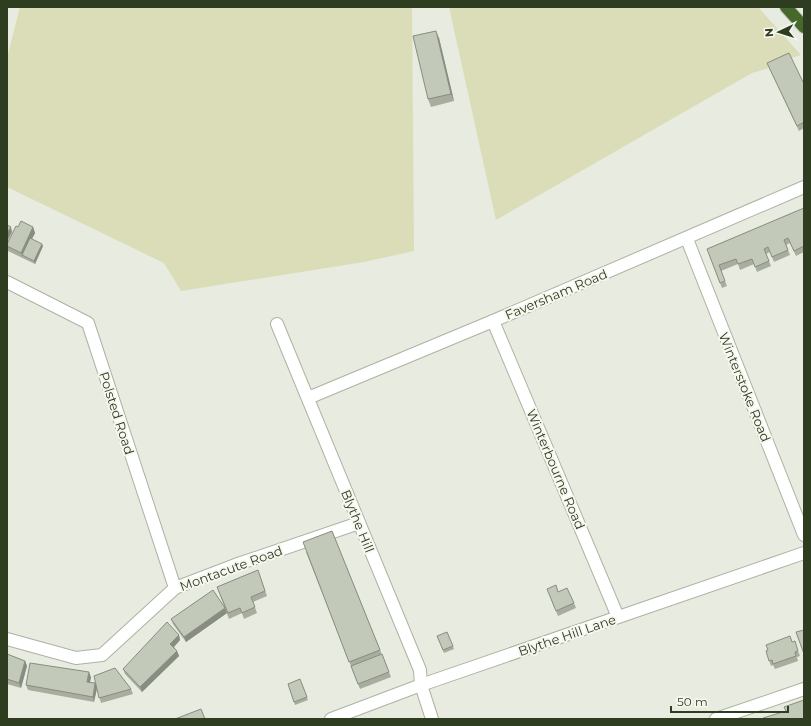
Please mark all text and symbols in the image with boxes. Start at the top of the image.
north arrow [759,12,799,52]
text: N [762,28,776,38]
street label: Faversham Road [503,265,609,323]
street label: Winterstoke Road [716,330,774,444]
street label: Polsted Road [96,370,138,456]
street label: Winterbourne Road [523,406,589,532]
street label: Blythe Hill [338,487,378,555]
street label: Montacute Road [177,542,285,594]
street label: Blythe Hill Lane [516,611,618,659]
scale bar [671,688,788,714]
text: 50 m [677,694,708,709]

